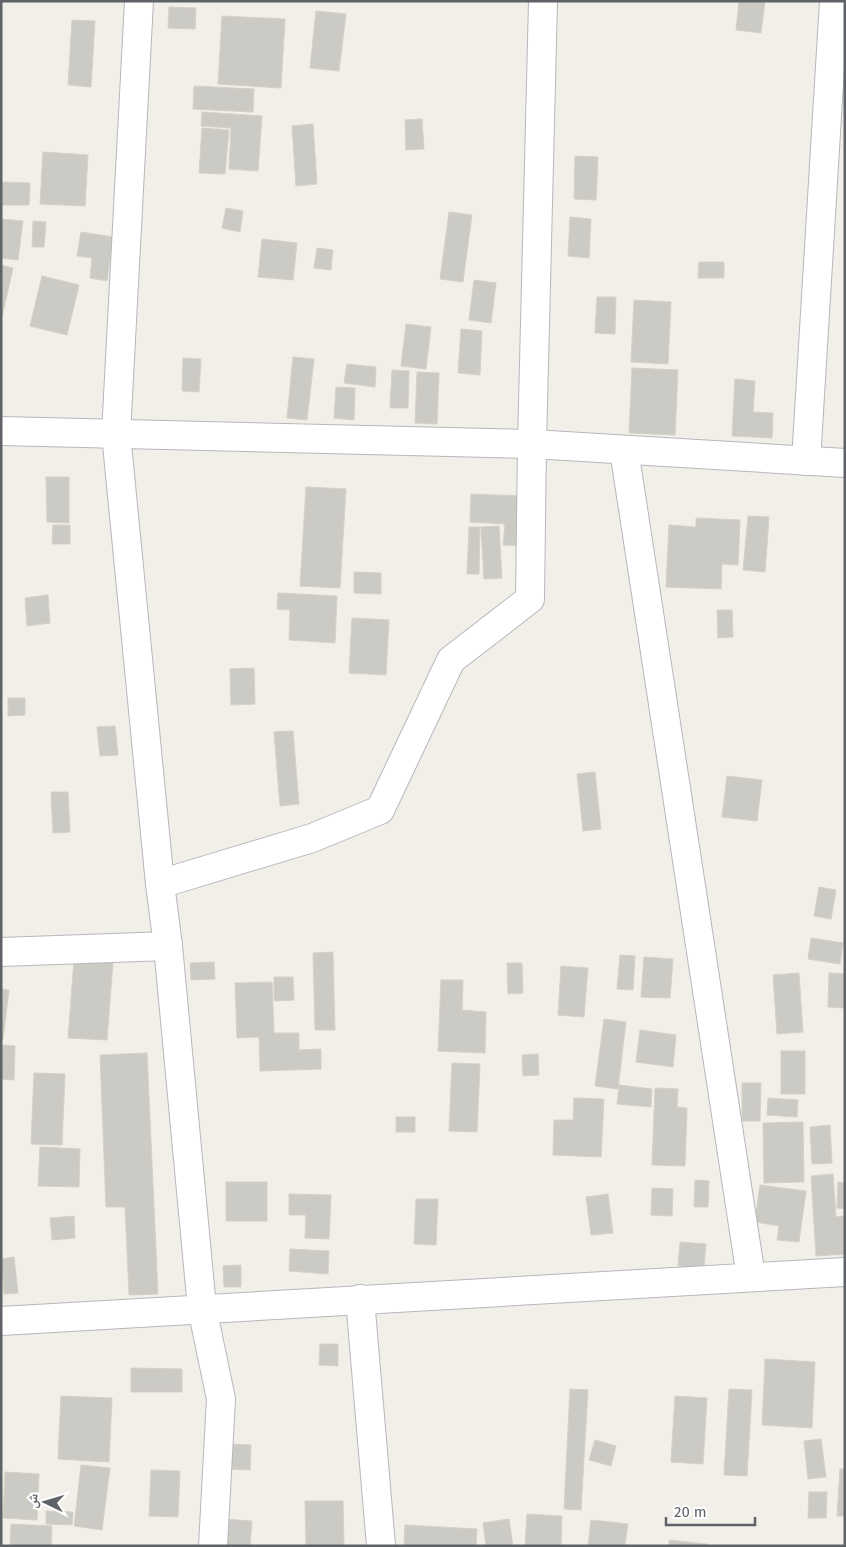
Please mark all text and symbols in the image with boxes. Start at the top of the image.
north arrow [20,1477,70,1527]
text: ش [23,1493,42,1509]
scale bar [666,1494,755,1526]
text: 20 m [674,1503,707,1521]

